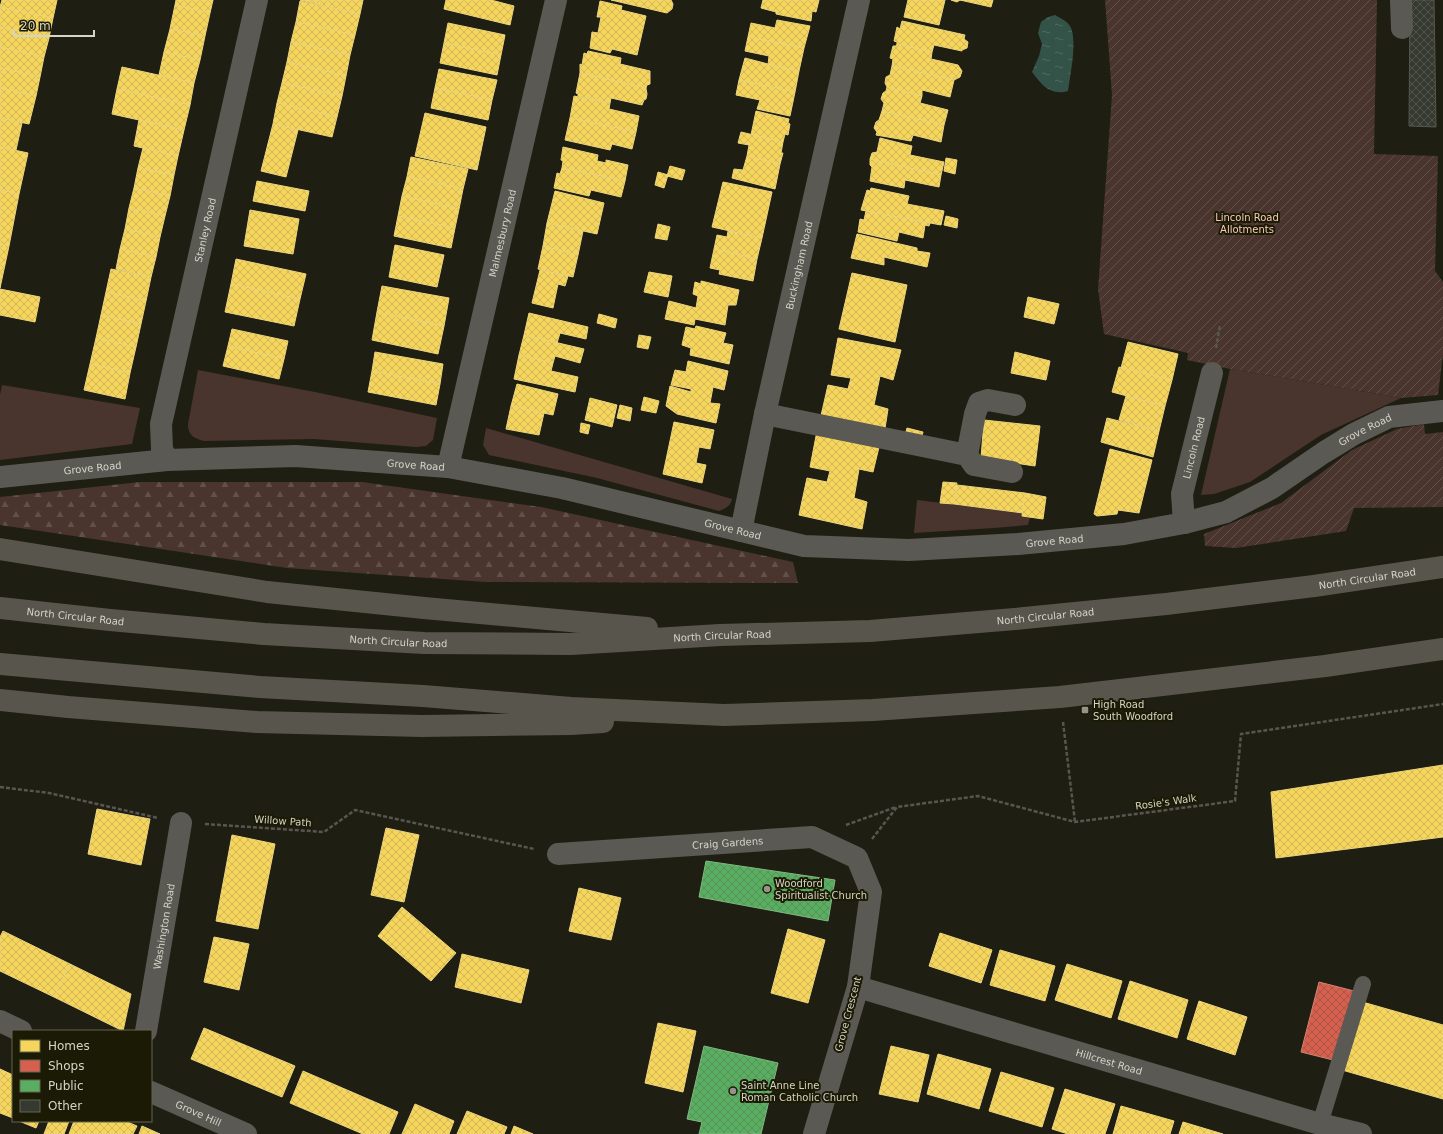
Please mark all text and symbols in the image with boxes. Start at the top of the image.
scale bar [14,12,94,38]
text: 20 m [20,19,51,33]
street label: Malmesbury Road [487,188,518,278]
street label: Stanley Road [192,197,218,263]
park label: Lincoln Road Allotments [1215,212,1279,235]
street label: Buckingham Road [783,220,814,311]
street label: Grove Road [1336,411,1393,448]
street label: Lincoln Road [1181,415,1207,480]
street label: Grove Road [386,457,445,472]
street label: Grove Road [63,459,122,476]
street label: Grove Road [703,517,762,541]
street label: Grove Road [1025,532,1084,549]
street label: North Circular Road [1318,566,1417,591]
street label: North Circular Road [26,605,125,627]
street label: North Circular Road [996,606,1095,626]
street label: North Circular Road [673,628,771,643]
street label: North Circular Road [349,633,448,649]
place label: High Road South Woodford [1093,699,1173,722]
marker: High Road South Woodford [1080,705,1090,715]
street label: Rosie's Walk [1135,792,1198,812]
street label: Willow Path [254,814,312,828]
street label: Craig Gardens [692,835,764,851]
place label: Woodford Spiritualist Church [775,878,867,901]
street label: Washington Road [151,883,176,970]
marker: Woodford Spiritualist Church [762,884,772,894]
street label: Grove Crescent [833,975,863,1053]
legend [12,1030,152,1122]
text: Homes [48,1039,90,1053]
street label: Hillcrest Road [1075,1046,1144,1077]
text: Shops [48,1059,84,1073]
text: Public [48,1079,84,1093]
place label: Saint Anne Line Roman Catholic Church [741,1080,858,1103]
marker: Saint Anne Line Roman Catholic Church [728,1086,738,1096]
street label: Grove Hill [174,1098,223,1128]
text: Other [48,1099,82,1113]

